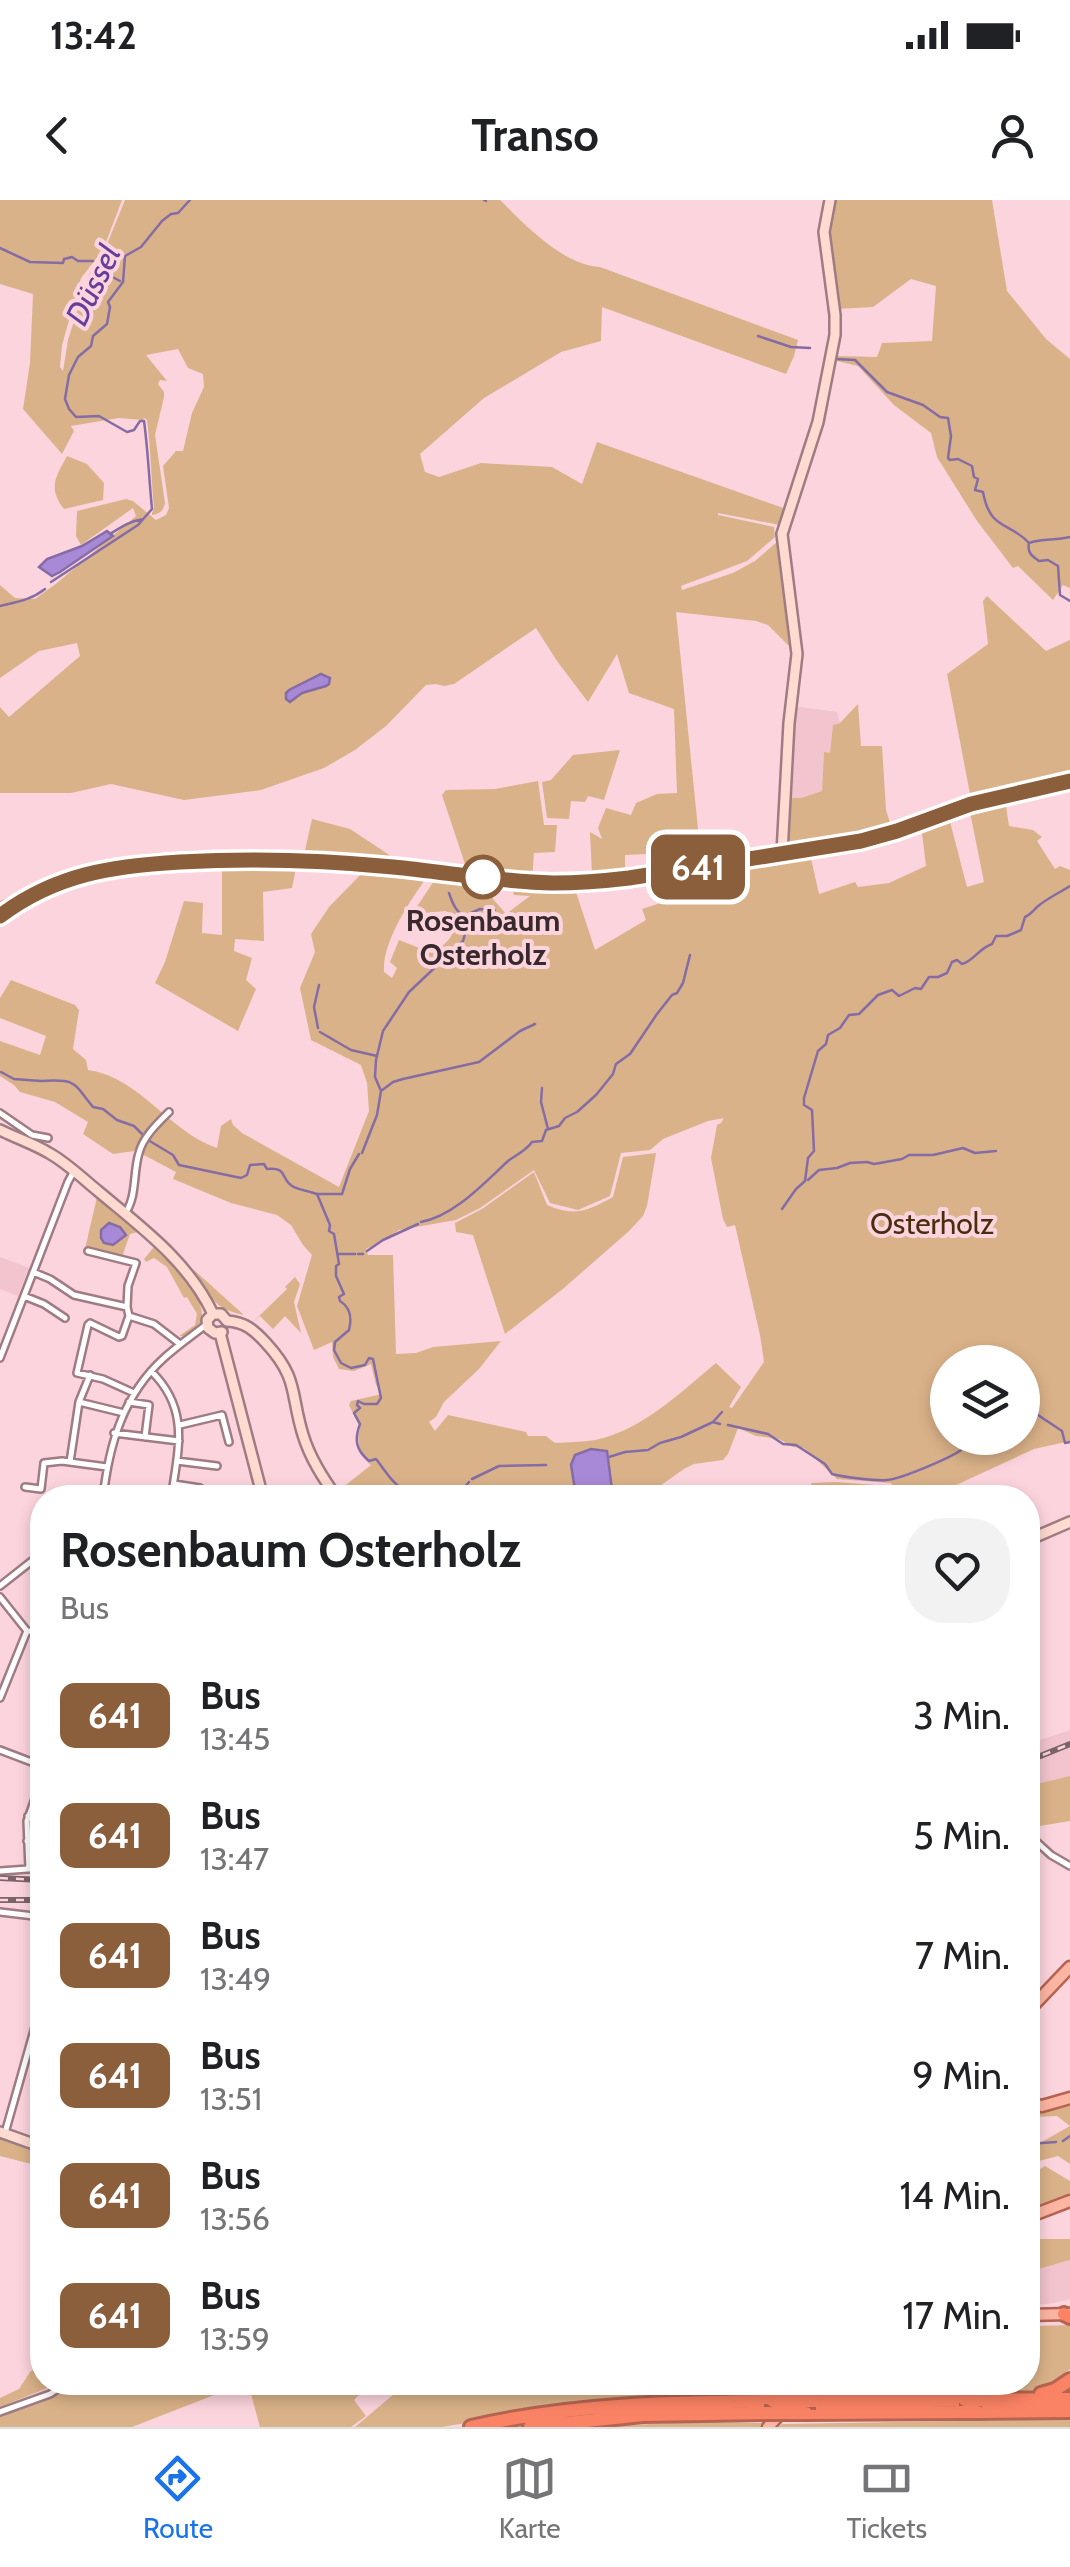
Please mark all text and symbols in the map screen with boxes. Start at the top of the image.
text: 13:42 [50,12,137,59]
icon: back [30,108,85,163]
text: Transo [471,108,599,162]
icon: person [985,108,1040,163]
water label: Düssel [57,238,129,331]
line badge: 641 [640,834,756,900]
text: 641 [671,846,725,889]
marker: Rosenbaum Osterholz [462,856,504,898]
place label: Rosenbaum Osterholz [406,902,560,973]
park label: Osterholz [870,1205,994,1242]
map controls [930,1345,1040,1455]
button: layers [930,1345,1040,1455]
button: heart [905,1518,1010,1623]
text: Rosenbaum Osterholz [60,1521,521,1579]
text: Bus [60,1588,109,1627]
text: Bus [200,1672,261,1719]
text: 3 Min. [913,1692,1010,1739]
text: 641 [88,1694,142,1737]
text: 13:45 [200,1719,270,1758]
text: Bus [200,1792,261,1839]
text: 5 Min. [913,1812,1010,1859]
text: 641 [88,1814,142,1857]
text: 13:47 [200,1839,269,1878]
text: Bus [200,1912,261,1959]
text: 7 Min. [915,1932,1010,1979]
text: 641 [88,1934,142,1977]
text: 13:49 [200,1959,271,1998]
text: Bus [200,2032,261,2079]
text: 9 Min. [912,2052,1010,2099]
text: 641 [88,2054,142,2097]
text: 13:51 [200,2079,262,2118]
text: Bus [200,2152,261,2199]
text: 14 Min. [899,2172,1010,2219]
text: 641 [88,2174,142,2217]
text: 13:56 [200,2199,270,2238]
text: Bus [200,2272,261,2319]
text: 17 Min. [902,2292,1010,2339]
text: 641 [88,2294,142,2337]
text: 13:59 [200,2319,270,2358]
tab: Route [143,2451,213,2545]
tab: Karte [499,2451,561,2545]
tab: Tickets [846,2451,927,2545]

